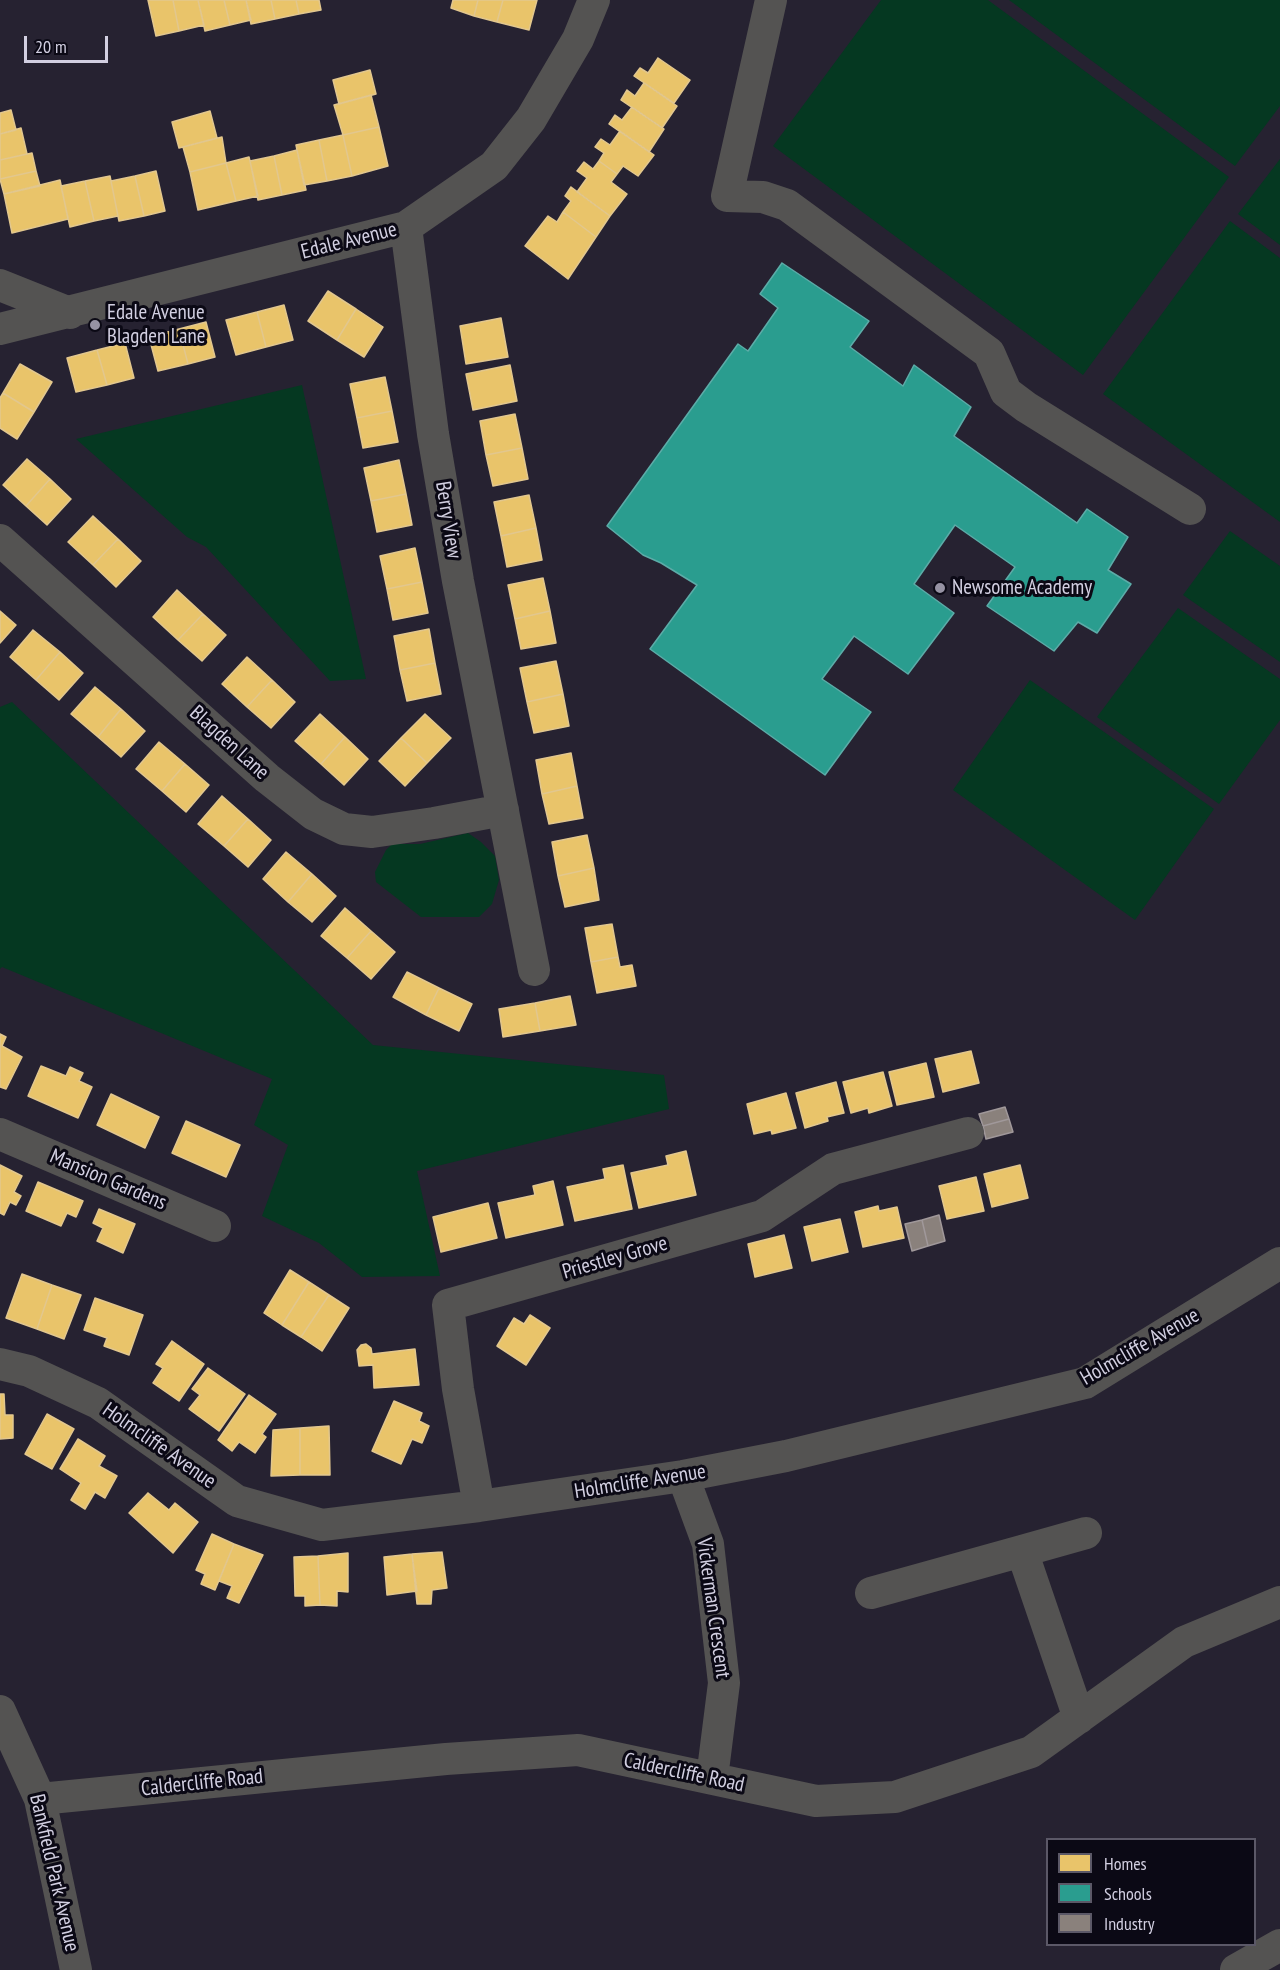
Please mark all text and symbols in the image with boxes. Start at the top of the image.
scale bar [27,24,111,62]
text: 20 m [35,35,67,58]
street label: Edale Avenue [299,217,399,265]
place label: Edale Avenue Blagden Lane [107,300,205,350]
marker: Edale Avenue Blagden Lane [88,318,102,332]
street label: Berry View [429,480,467,560]
place label: Newsome Academy [952,575,1092,601]
marker: Newsome Academy [933,581,947,595]
street label: Blagden Lane [184,701,274,785]
street label: Mansion Gardens [46,1144,170,1216]
street label: Priestley Grove [560,1231,670,1285]
street label: Holmcliffe Avenue [1076,1303,1204,1391]
street label: Holmcliffe Avenue [97,1398,221,1494]
street label: Holmcliffe Avenue [573,1459,707,1505]
street label: Vickerman Crescent [691,1536,735,1680]
street label: Caldercliffe Road [621,1748,747,1798]
street label: Caldercliffe Road [140,1764,264,1802]
street label: Bankfield Park Avenue [24,1792,84,1954]
legend [1046,1838,1256,1946]
text: Homes [1104,1852,1147,1875]
text: Schools [1104,1882,1152,1905]
text: Industry [1104,1912,1154,1935]

